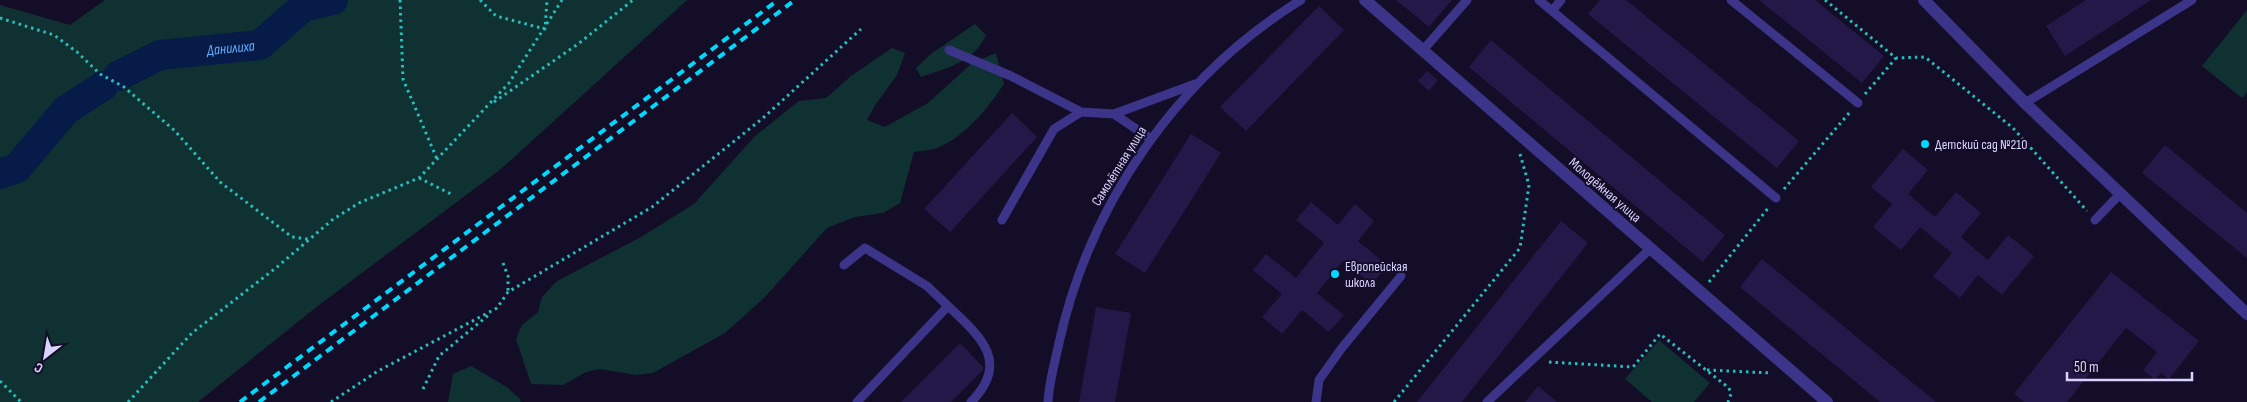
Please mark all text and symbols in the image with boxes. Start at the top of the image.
water label: Данилиха [205,36,256,60]
street label: Самолётная улица [1088,123,1150,209]
place label: Детский сад №210 [1935,136,2027,153]
marker: Детский сад №210 [1919,138,1931,150]
street label: Молодёжная улица [1565,154,1645,226]
place label: Европейская школа [1345,258,1407,291]
marker: Европейская школа [1329,268,1341,280]
north arrow [20,332,70,382]
scale bar [2067,350,2192,382]
text: 50 m [2074,358,2099,377]
text: С [31,359,46,377]

